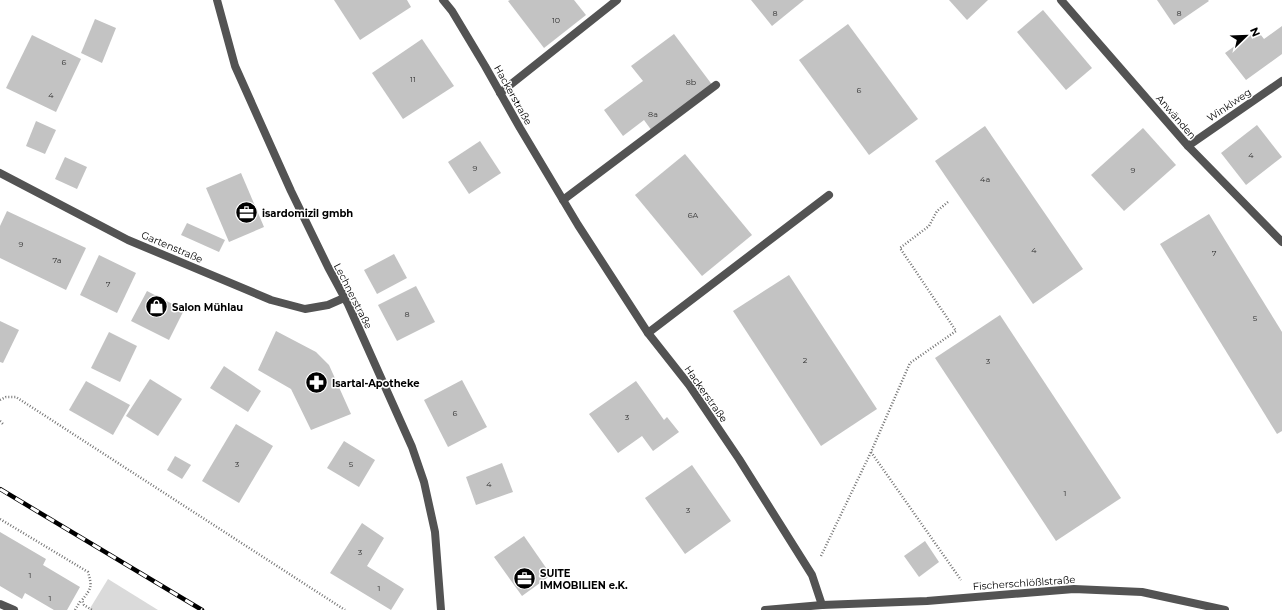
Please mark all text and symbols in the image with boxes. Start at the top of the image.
house number: 8 [772,8,778,18]
house number: 8 [1176,8,1182,18]
house number: 10 [552,15,560,25]
north arrow [1226,16,1266,56]
text: N [1247,25,1263,39]
house number: 6 [62,57,67,67]
street label: Hackerstraße [491,63,535,127]
house number: 11 [410,74,416,84]
house number: 8b [686,77,697,87]
house number: 6 [857,85,862,95]
street label: Winklweg [1204,85,1254,125]
house number: 4 [48,90,54,100]
street label: Anwänden [1153,92,1199,142]
house number: 8a [648,109,658,119]
house number: 4 [1248,150,1254,160]
house number: 9 [473,163,478,173]
house number: 9 [1131,165,1136,175]
house number: 4a [980,174,990,184]
office icon: isardomizil gmbh [233,200,259,226]
place label: isardomizil gmbh [262,207,353,220]
house number: 6A [688,210,699,220]
street label: Gartenstraße [139,228,205,266]
house number: 9 [19,239,24,249]
house number: 4 [1031,245,1037,255]
house number: 7 [1212,248,1217,258]
house number: 7a [52,255,62,265]
street label: Lechnerstraße [331,261,375,331]
house number: 7 [106,279,111,289]
shop icon: Salon Mühlau [143,294,169,320]
place label: Salon Mühlau [172,301,243,314]
house number: 8 [404,309,410,319]
house number: 5 [1253,313,1258,323]
house number: 2 [803,355,808,365]
house number: 3 [986,356,991,366]
street label: Hackerstraße [682,363,730,425]
pharmacy icon: Isartal-Apotheke [304,370,330,396]
place label: Isartal-Apotheke [332,377,420,390]
house number: 6 [453,408,458,418]
house number: 3 [625,412,630,422]
house number: 3 [235,459,240,469]
house number: 5 [349,459,354,469]
house number: 4 [486,479,492,489]
house number: 1 [1064,488,1066,498]
house number: 3 [686,505,691,515]
house number: 3 [358,547,363,557]
office icon: SUITE IMMOBILIEN e.K. [512,566,538,592]
place label: SUITE IMMOBILIEN e.K. [540,567,628,592]
house number: 1 [29,570,31,580]
street label: Fischerschlößlstraße [972,573,1076,593]
house number: 1 [378,583,380,593]
house number: 1 [49,593,51,603]

